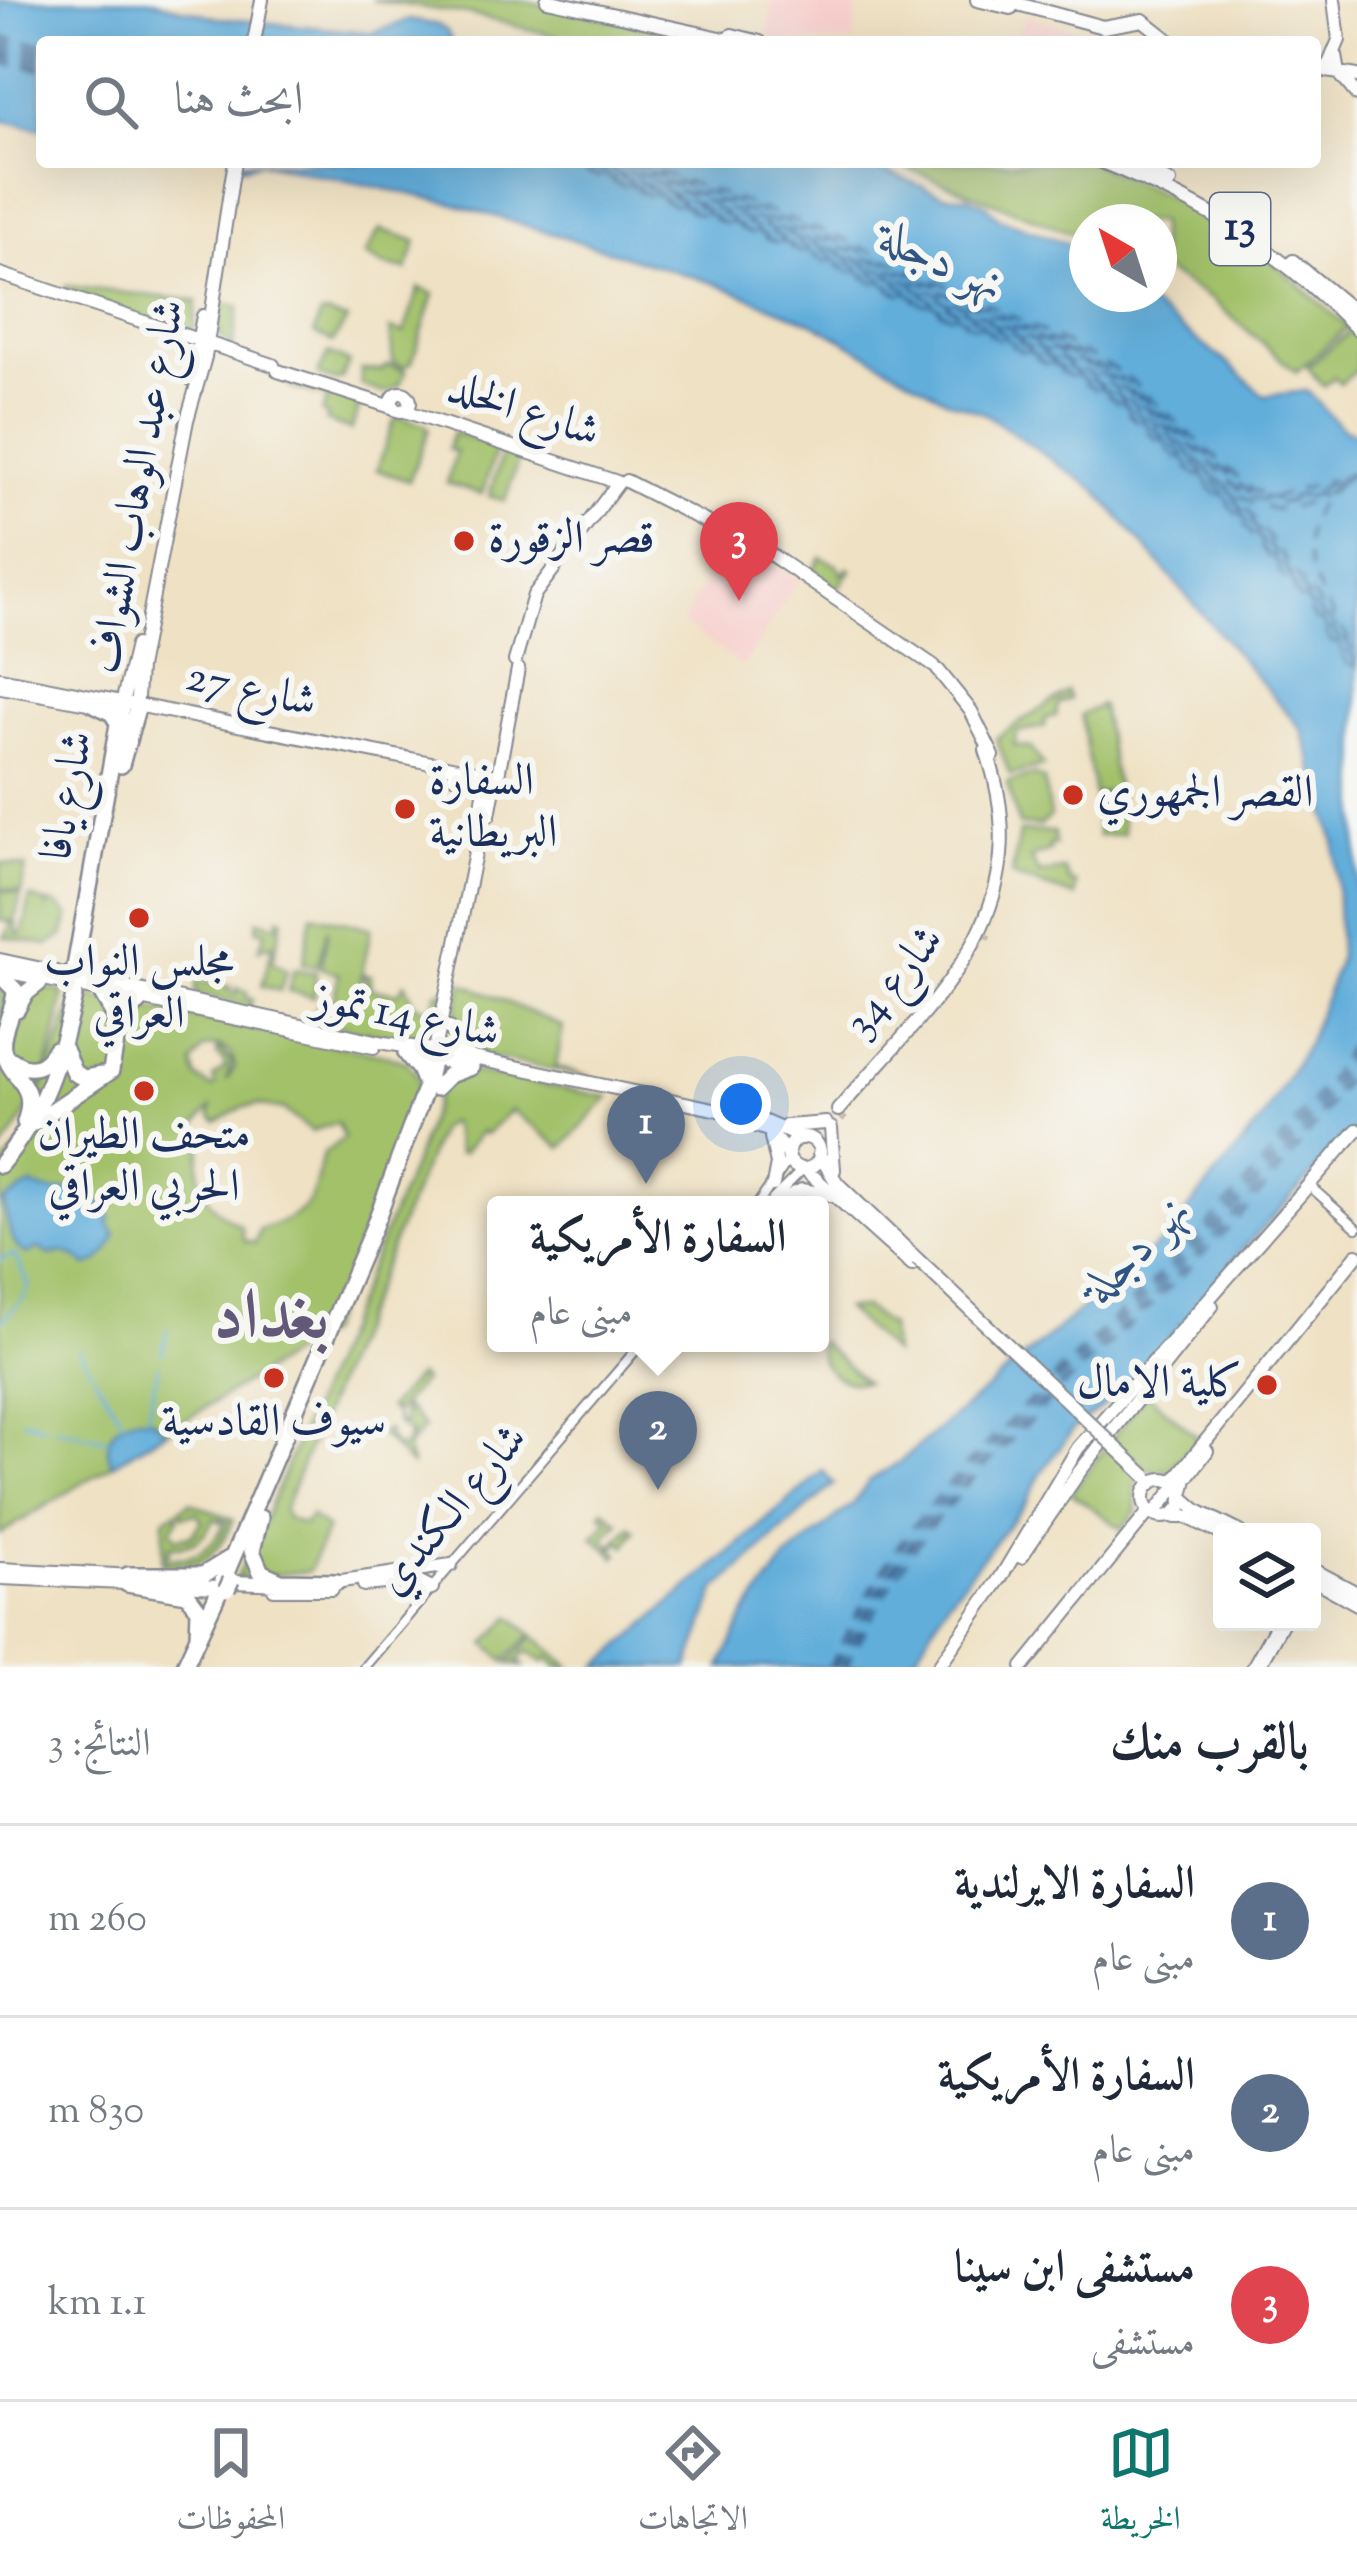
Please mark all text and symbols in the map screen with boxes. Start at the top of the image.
search box [36,36,1321,168]
icon: search [78,69,144,135]
text: ابحث هنا [174,70,304,135]
road number: 13 [1210,193,1270,265]
water label: نهر دجلة [862,203,1015,322]
north arrow [1069,204,1177,312]
street label: شارع عبد الوهاب الشواف [75,295,205,679]
street label: شارع الخلد [439,357,607,467]
pin: 3 [700,502,778,601]
place label: قصر الزقورة [488,509,655,574]
marker: قصر الزقورة [451,528,477,554]
street label: شارع 27 [180,647,322,737]
street label: شارع يافا [27,726,113,866]
place label: السفارة البريطانية [429,751,557,868]
place label: القصر الجمهوري [1097,763,1313,828]
marker: القصر الجمهوري [1060,782,1086,808]
marker: السفارة البريطانية [392,796,418,822]
marker: مجلس النواب العراقي [126,905,152,931]
street label: شارع 34 [830,913,962,1053]
place label: مجلس النواب العراقي [44,932,234,1049]
street label: شارع 14 تموز [303,967,505,1068]
your location [711,1074,771,1134]
marker: متحف الطيران الحربي العراقي [131,1078,157,1104]
pin: 1 [607,1085,685,1184]
place label: متحف الطيران الحربي العراقي [37,1105,251,1222]
water label: نهر دجلة [1064,1180,1209,1326]
popup [487,1196,829,1352]
text: السفارة الأمريكية [529,1208,787,1273]
district label: بغداد [213,1271,329,1370]
text: مبنى عام [529,1287,633,1343]
place label: كلية الامال [1077,1353,1243,1418]
marker: سيوف القادسية [261,1365,287,1391]
marker: كلية الامال [1254,1372,1280,1398]
pin: 2 [619,1391,697,1490]
place label: سيوف القادسية [162,1392,386,1457]
street label: شارع الكندي [363,1411,545,1611]
map controls [1213,1523,1321,1631]
button: layers [1213,1523,1321,1631]
text: بالقرب منك [1110,1709,1309,1782]
text: النتائج: 3 [48,1718,151,1774]
text: السفارة الايرلندية [954,1854,1195,1919]
text: 260 m [48,1893,147,1949]
text: 1 [1263,1893,1277,1949]
text: مبنى عام [1092,1933,1195,1989]
text: السفارة الأمريكية [938,2046,1195,2111]
text: 830 m [48,2085,144,2141]
text: 2 [1261,2085,1279,2141]
text: مبنى عام [1092,2125,1195,2181]
text: مستشفى ابن سينا [954,2238,1195,2303]
text: 1.1 km [48,2277,146,2333]
text: 3 [1262,2277,1278,2333]
text: مستشفى [1091,2317,1195,2373]
tab: المحفوظات [176,2420,285,2550]
tab: الاتجاهات [638,2420,748,2550]
tab: الخريطة [1100,2420,1181,2550]

